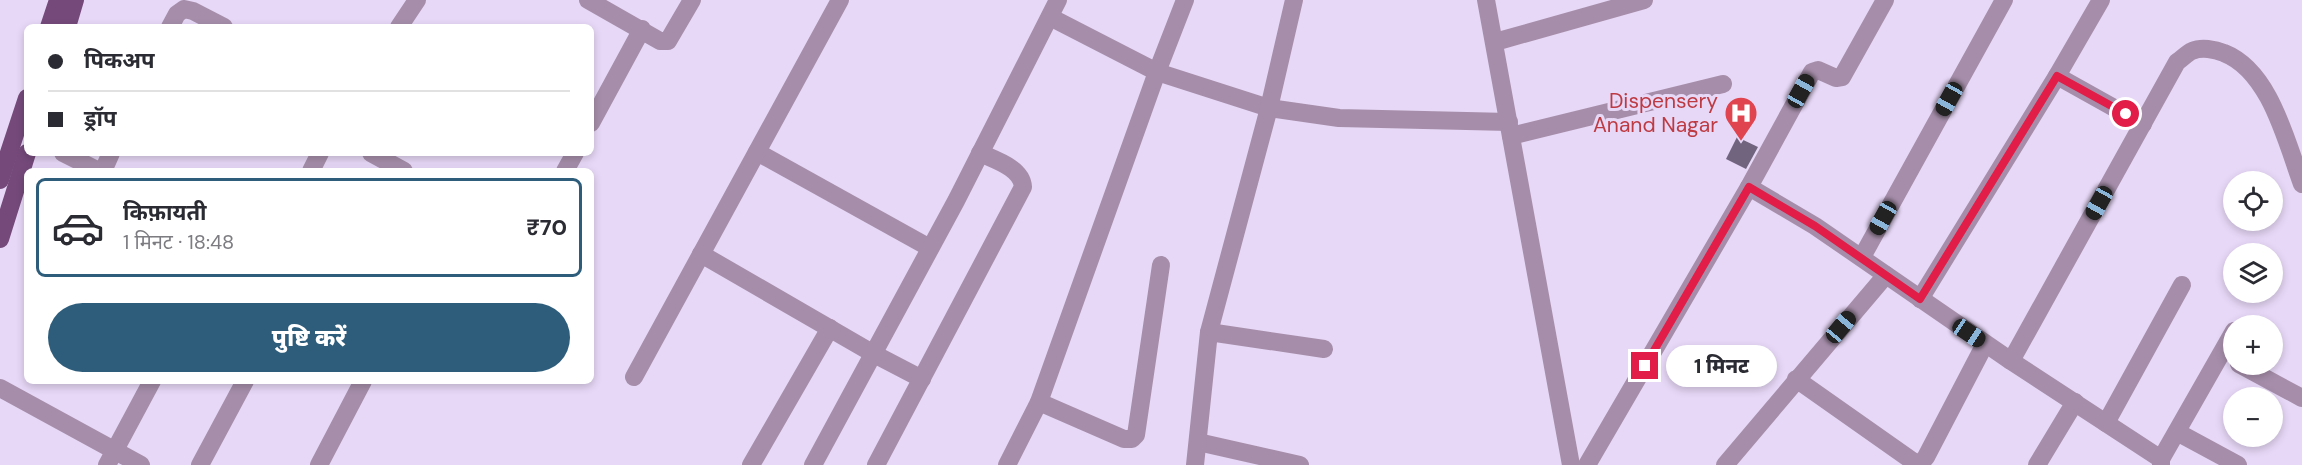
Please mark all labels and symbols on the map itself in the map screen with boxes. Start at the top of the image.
car [1784,71,1818,111]
car [1932,79,1966,119]
place label: Dispensery Anand Nagar [1593,87,1718,139]
hospital icon: Dispensery Anand Nagar [1723,95,1759,142]
route start [2112,100,2139,127]
car [2082,183,2116,223]
car [1866,198,1900,238]
car [1823,307,1859,347]
car [1949,315,1989,351]
callout: 1 मिनट [1666,345,1777,387]
route end [1631,352,1658,379]

